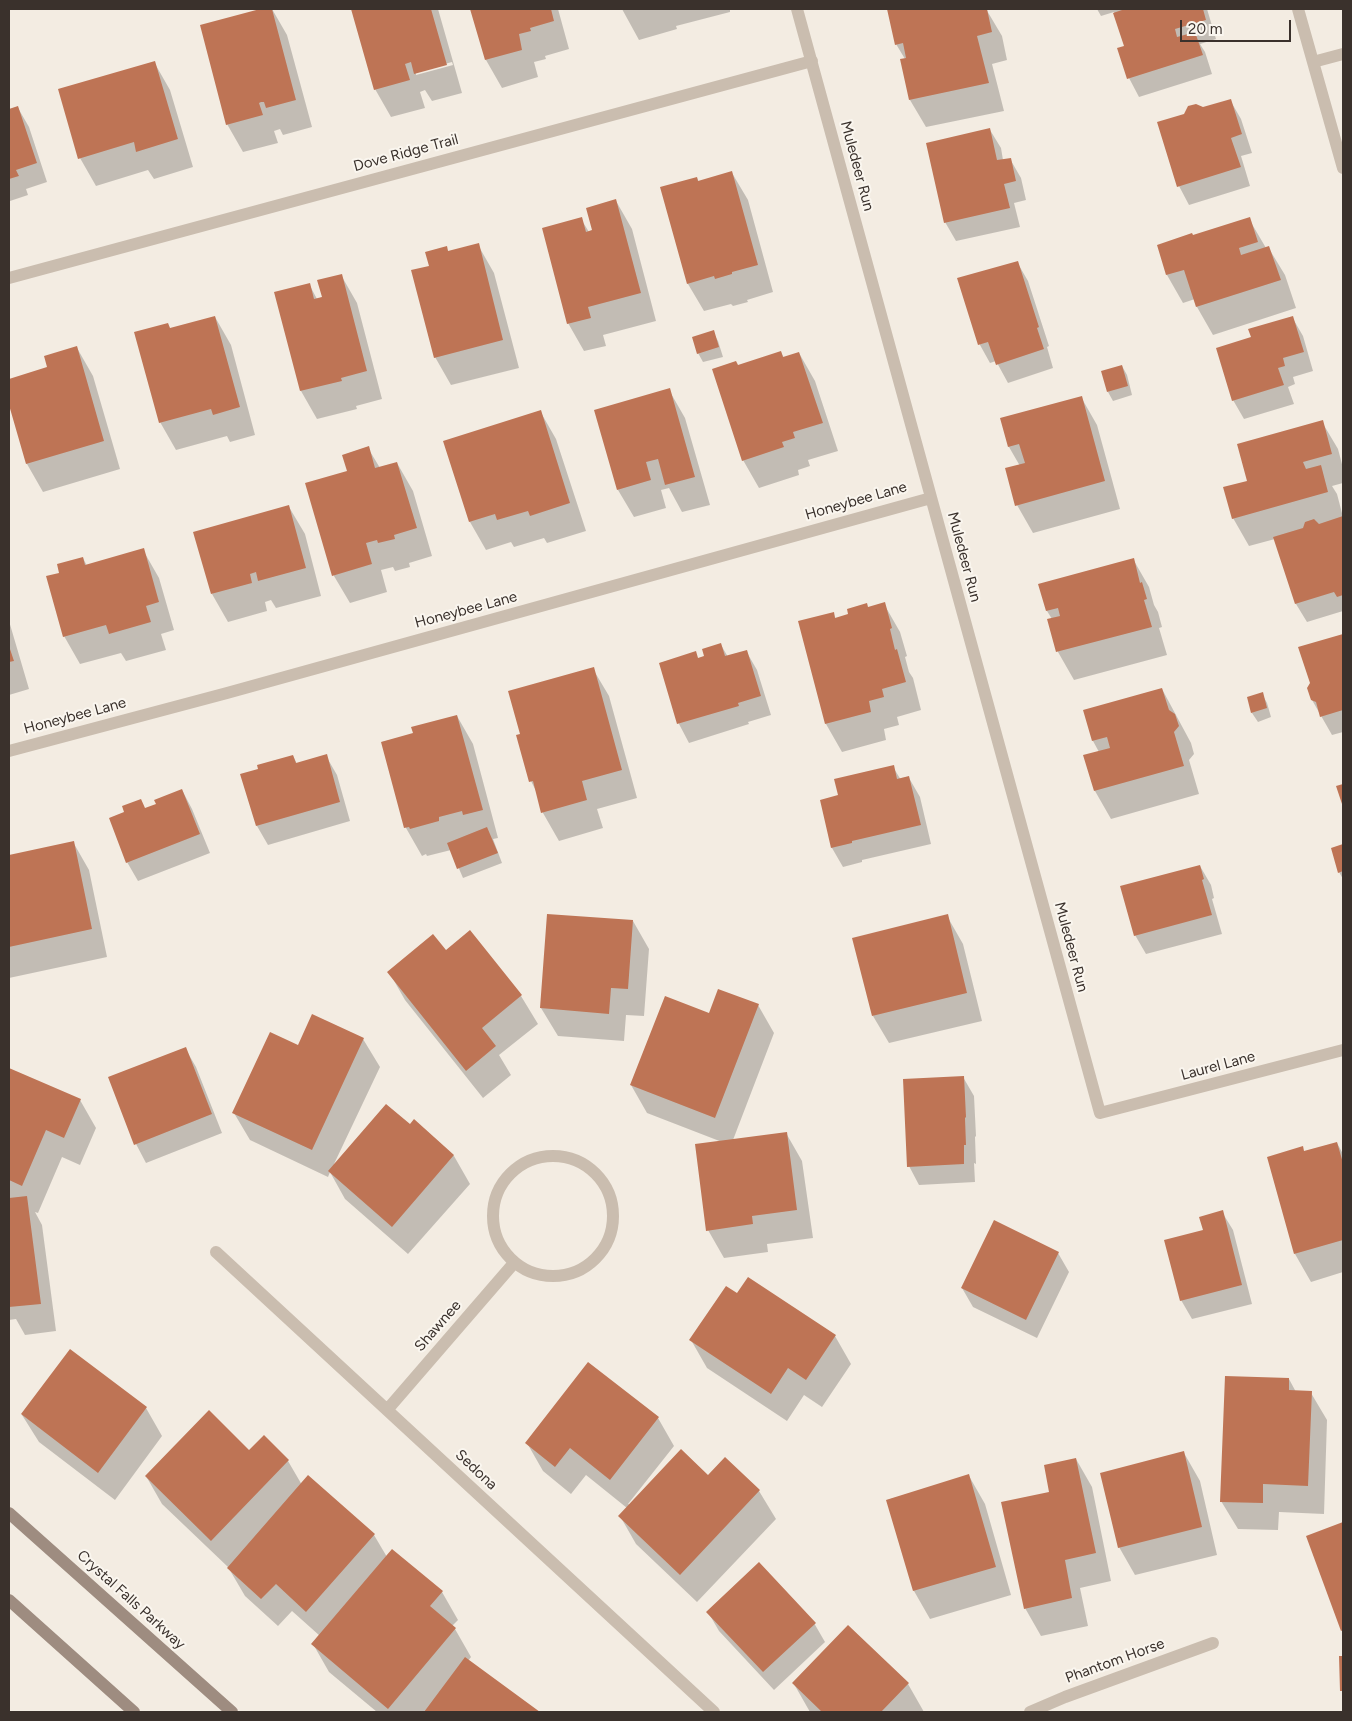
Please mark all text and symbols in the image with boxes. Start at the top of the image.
scale bar [1182,10,1293,42]
text: 20 m [1188,20,1222,38]
street label: Muledeer Run [836,119,878,213]
street label: Dove Ridge Trail [352,130,460,176]
street label: Honeybee Lane [803,478,909,524]
street label: Muledeer Run [943,510,985,604]
street label: Honeybee Lane [413,588,519,632]
street label: Honeybee Lane [22,694,128,738]
street label: Muledeer Run [1050,900,1092,994]
street label: Laurel Lane [1179,1047,1257,1085]
street label: Shawnee [411,1297,465,1355]
street label: Sedona [451,1446,501,1494]
street label: Crystal Falls Parkway [73,1547,189,1653]
street label: Phantom Horse [1063,1635,1167,1687]

